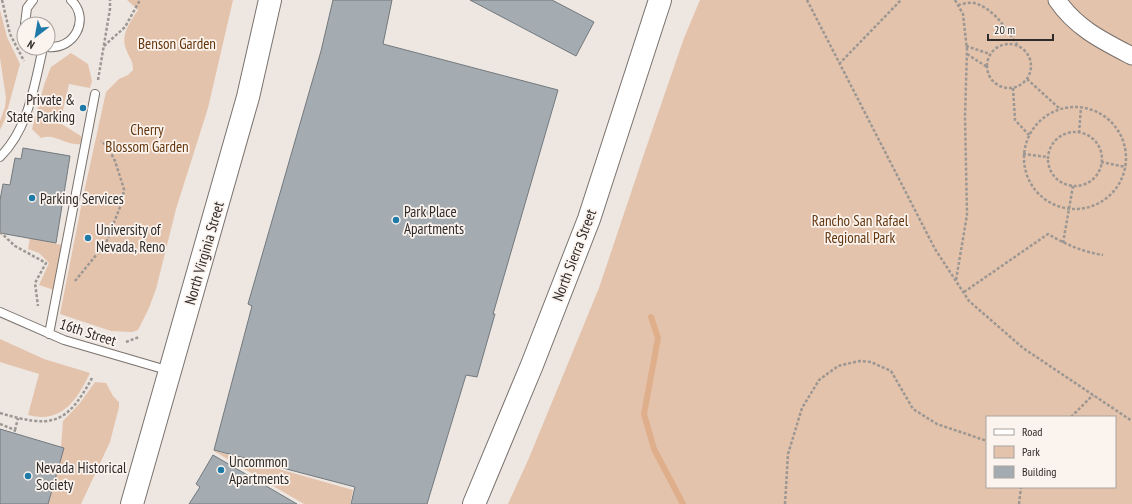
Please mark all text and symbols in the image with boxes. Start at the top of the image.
north arrow [16,16,56,56]
scale bar [988,16,1053,42]
text: 20 m [994,22,1015,37]
park label: Benson Garden [138,34,216,53]
text: N [25,37,37,52]
place label: Private & State Parking [6,90,75,126]
marker: Private & State Parking [78,103,88,113]
park label: Cherry Blossom Garden [105,120,189,156]
place label: Parking Services [40,189,124,208]
marker: Parking Services [27,193,37,203]
street label: North Virginia Street [180,199,228,307]
place label: Park Place Apartments [404,202,464,238]
street label: North Sierra Street [548,206,600,304]
park label: Rancho San Rafael Regional Park [812,211,909,247]
marker: Park Place Apartments [391,215,401,225]
place label: University of Nevada, Reno [96,220,165,256]
marker: University of Nevada, Reno [83,233,93,243]
street label: 16th Street [57,314,119,350]
legend [986,416,1116,488]
text: Road [1022,424,1042,439]
text: Park [1022,444,1040,459]
place label: Uncommon Apartments [229,452,289,488]
place label: Nevada Historical Society [36,458,127,494]
text: Building [1022,464,1057,479]
marker: Uncommon Apartments [216,465,226,475]
marker: Nevada Historical Society [23,471,33,481]

